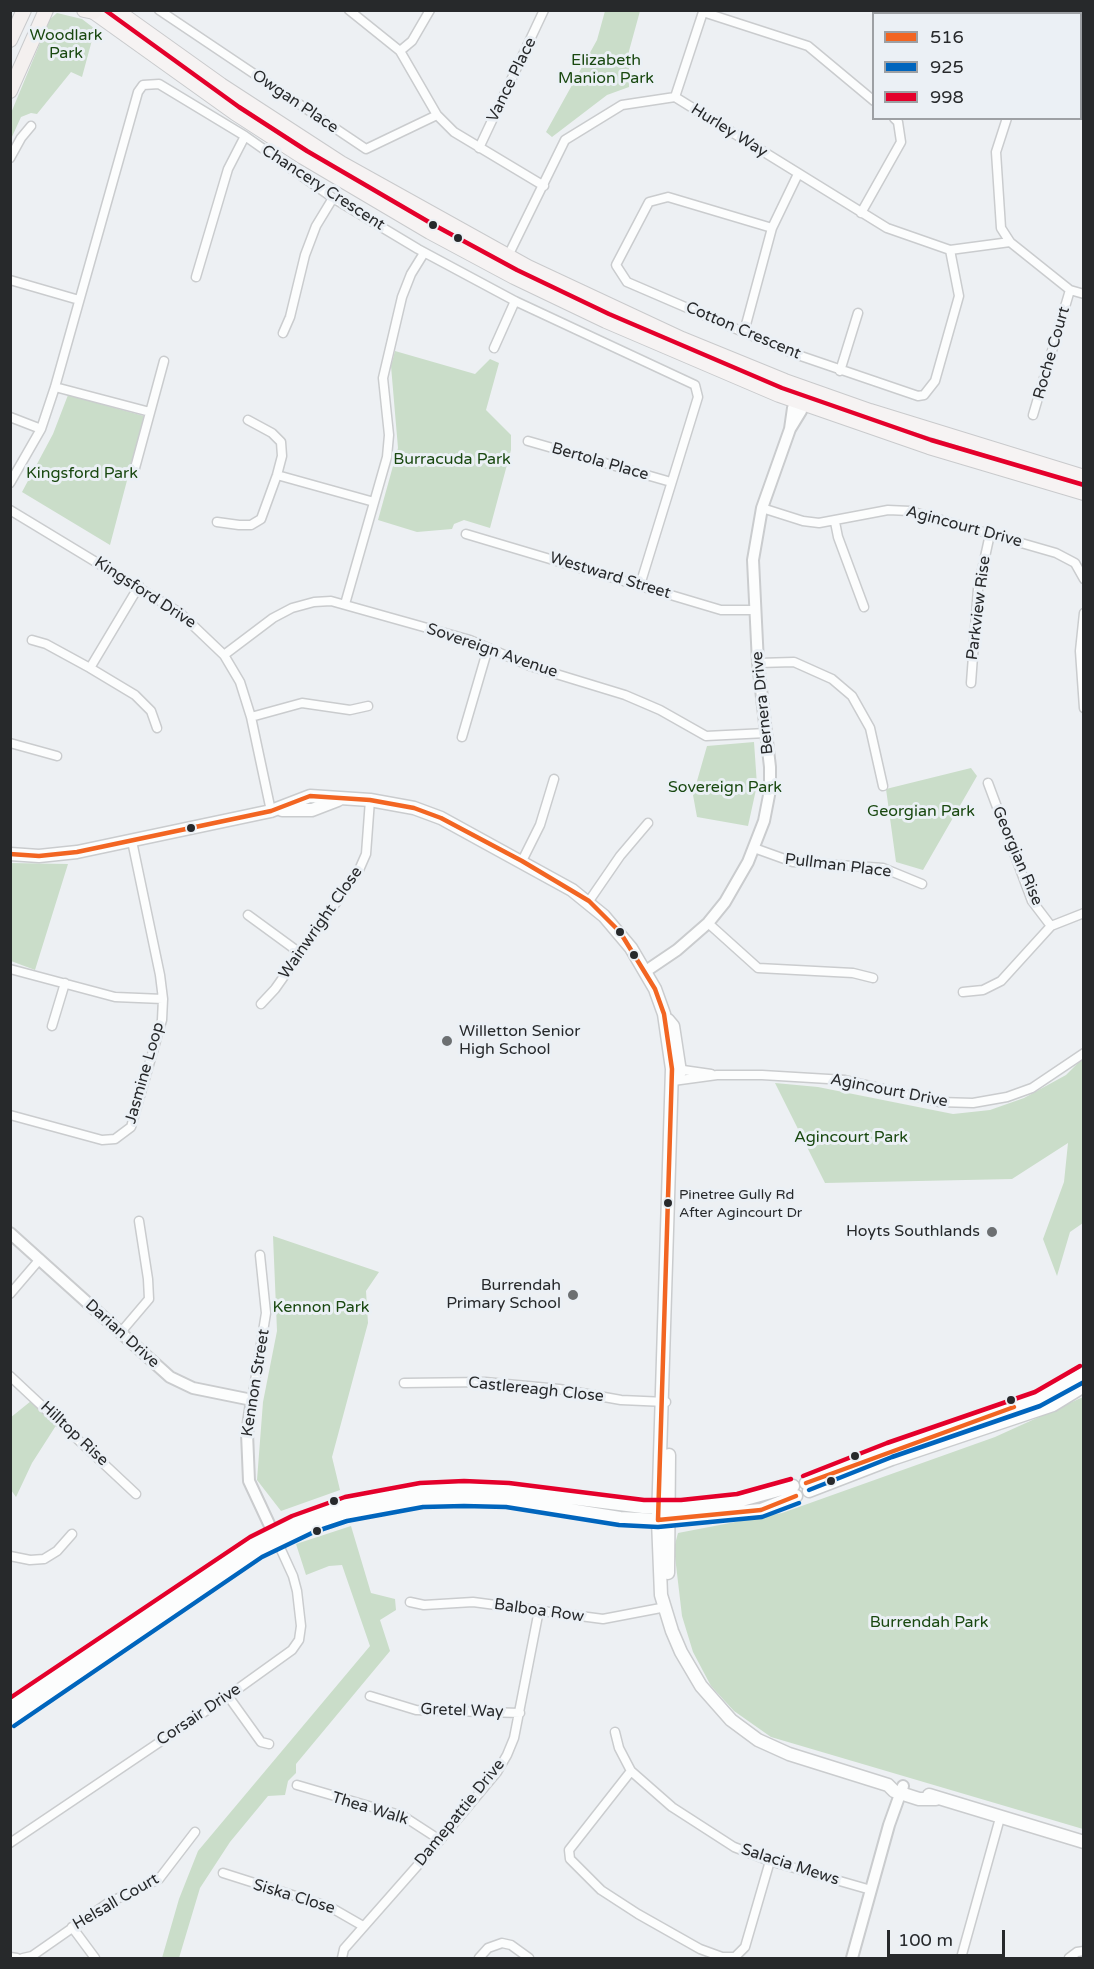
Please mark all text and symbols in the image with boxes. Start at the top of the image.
legend [872,12,1082,120]
park label: Woodlark Park [30,26,102,64]
text: 516 [930,26,964,48]
street label: Vance Place [483,35,541,125]
park label: Elizabeth Manion Park [558,51,654,89]
text: 925 [930,56,964,78]
street label: Owgan Place [248,66,342,138]
text: 998 [930,86,964,108]
street label: Hurley Way [687,100,771,162]
street label: Chancery Crescent [258,141,388,235]
unlabelled marker [427,219,439,231]
unlabelled marker [452,232,464,244]
street label: Cotton Crescent [683,298,803,364]
street label: Roche Court [1030,305,1074,401]
street label: Bertola Place [549,439,651,485]
park label: Burracuda Park [393,450,511,470]
park label: Kingsford Park [26,464,138,484]
street label: Agincourt Drive [904,502,1024,552]
street label: Westward Street [547,548,673,604]
street label: Kingsford Drive [91,553,199,633]
street label: Parkview Rise [963,555,995,661]
street label: Sovereign Avenue [424,620,560,682]
street label: Bernera Drive [748,650,778,756]
park label: Sovereign Park [668,778,782,798]
park label: Georgian Park [867,802,975,822]
street label: Georgian Rise [987,804,1047,908]
unlabelled marker [185,822,197,834]
street label: Pullman Place [784,850,892,882]
street label: Wainwright Close [275,863,367,983]
unlabelled marker [614,926,626,938]
unlabelled marker [628,949,640,961]
street label: Jasmine Loop [121,1020,169,1126]
place label: Willetton Senior High School [459,1022,580,1060]
marker: Willetton Senior High School [440,1034,454,1048]
street label: Agincourt Drive [829,1070,949,1112]
park label: Agincourt Park [794,1128,908,1148]
place label: Pinetree Gully Rd After Agincourt Dr [679,1187,802,1220]
marker: Pinetree Gully Rd After Agincourt Dr [662,1197,674,1209]
place label: Hoyts Southlands [846,1222,980,1242]
marker: Hoyts Southlands [985,1225,999,1239]
place label: Burrendah Primary School [446,1276,561,1314]
marker: Burrendah Primary School [566,1288,580,1302]
street label: Darian Drive [81,1296,163,1372]
park label: Kennon Park [272,1298,370,1318]
street label: Kennon Street [238,1328,274,1438]
street label: Castlereagh Close [467,1373,605,1407]
unlabelled marker [1005,1394,1017,1406]
street label: Hilltop Rise [36,1398,112,1470]
unlabelled marker [849,1450,861,1462]
unlabelled marker [825,1475,837,1487]
unlabelled marker [328,1495,340,1507]
unlabelled marker [311,1525,323,1537]
street label: Balboa Row [493,1595,585,1627]
park label: Burrendah Park [870,1613,988,1633]
street label: Corsair Drive [153,1680,245,1750]
street label: Gretel Way [420,1700,504,1722]
street label: Damepattie Drive [411,1756,509,1870]
street label: Thea Walk [329,1788,411,1830]
street label: Salacia Mews [739,1840,841,1890]
street label: Helsall Court [70,1870,162,1934]
street label: Siska Close [251,1875,337,1919]
scale bar [890,1918,1008,1956]
text: 100 m [898,1929,953,1951]

